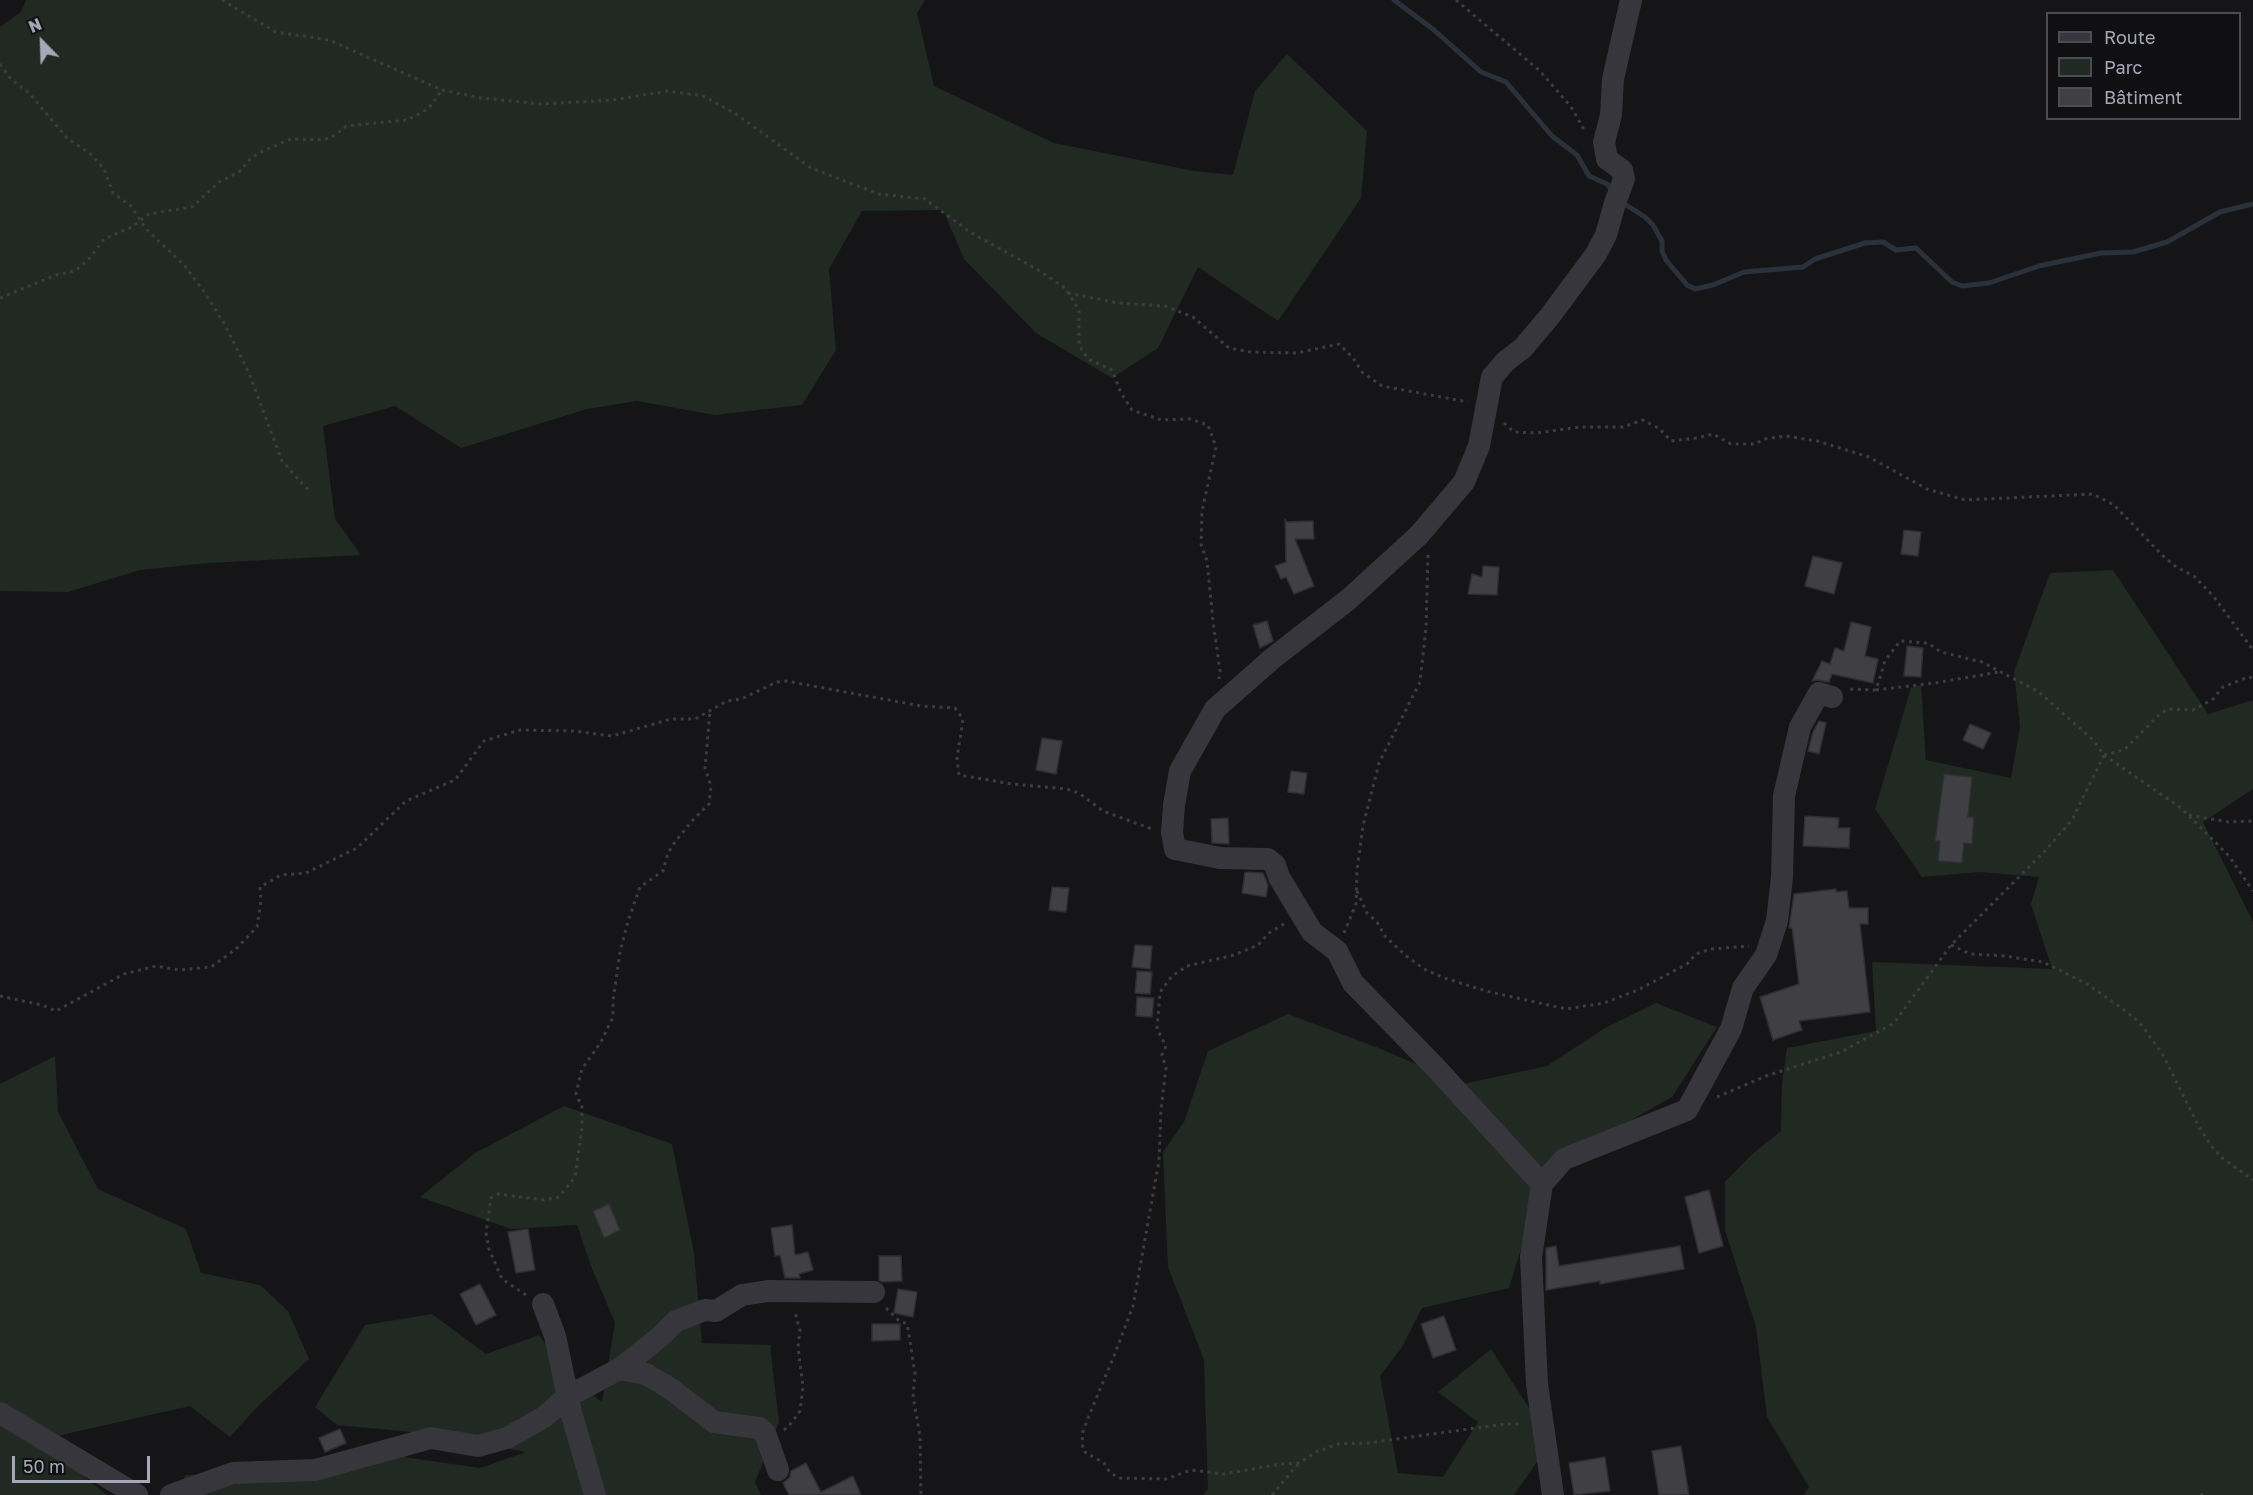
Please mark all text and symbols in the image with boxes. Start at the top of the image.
north arrow [12,12,72,72]
legend [2046,12,2241,120]
text: N [25,14,44,37]
text: Route [2104,26,2155,48]
text: Parc [2104,56,2142,78]
text: Bâtiment [2104,86,2183,108]
scale bar [15,1444,153,1482]
text: 50 m [23,1455,65,1477]

